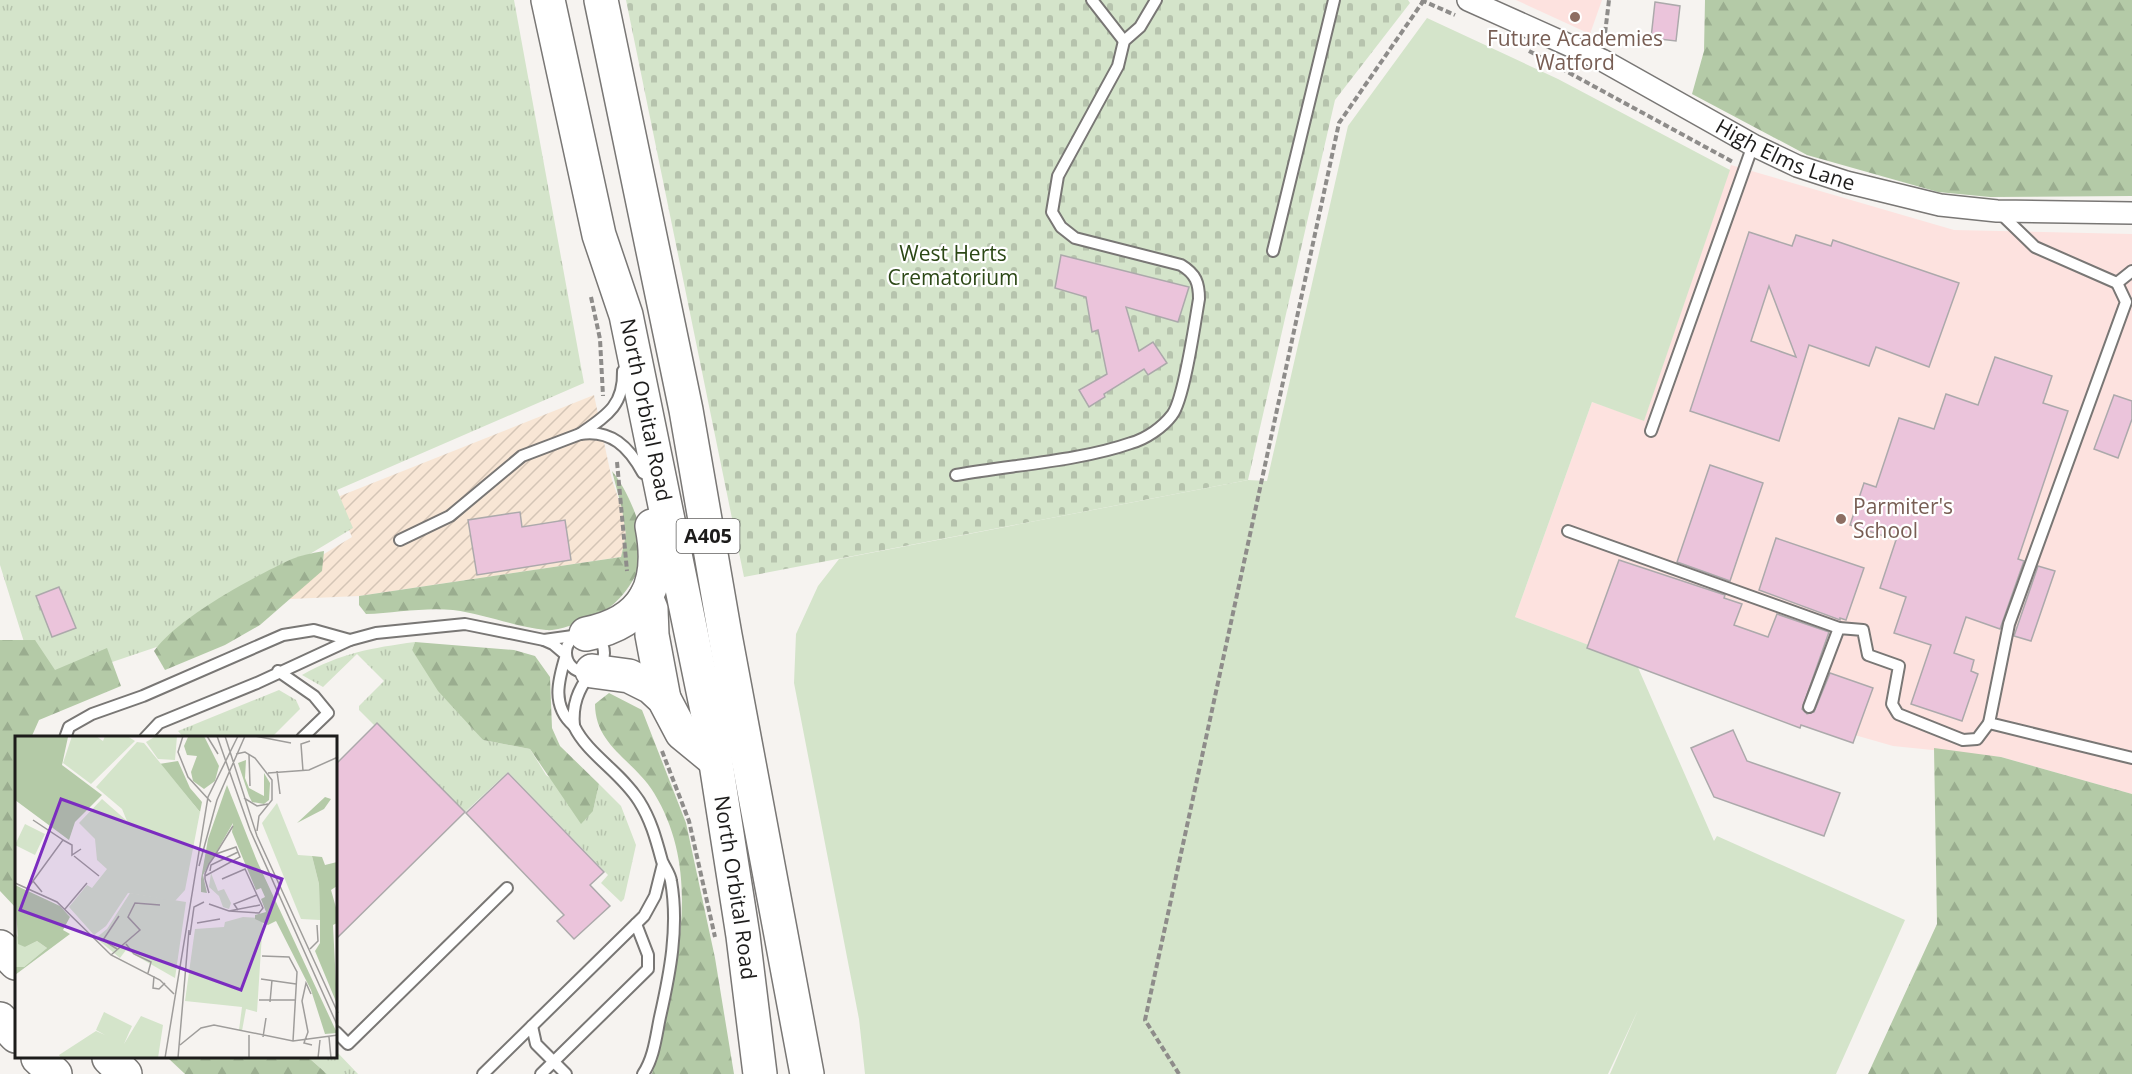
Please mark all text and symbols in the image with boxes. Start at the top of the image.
marker: Future Academies Watford [1568,10,1582,24]
place label: Future Academies Watford [1487,24,1663,76]
street label: High Elms Lane [1711,112,1858,197]
park label: West Herts Crematorium [887,239,1019,291]
street label: North Orbital Road [614,316,679,504]
place label: Parmiter's School [1853,492,1953,544]
marker: Parmiter's School [1834,512,1848,526]
road number: A405 [676,519,740,553]
inset map [15,736,338,1059]
street label: North Orbital Road [708,793,763,981]

